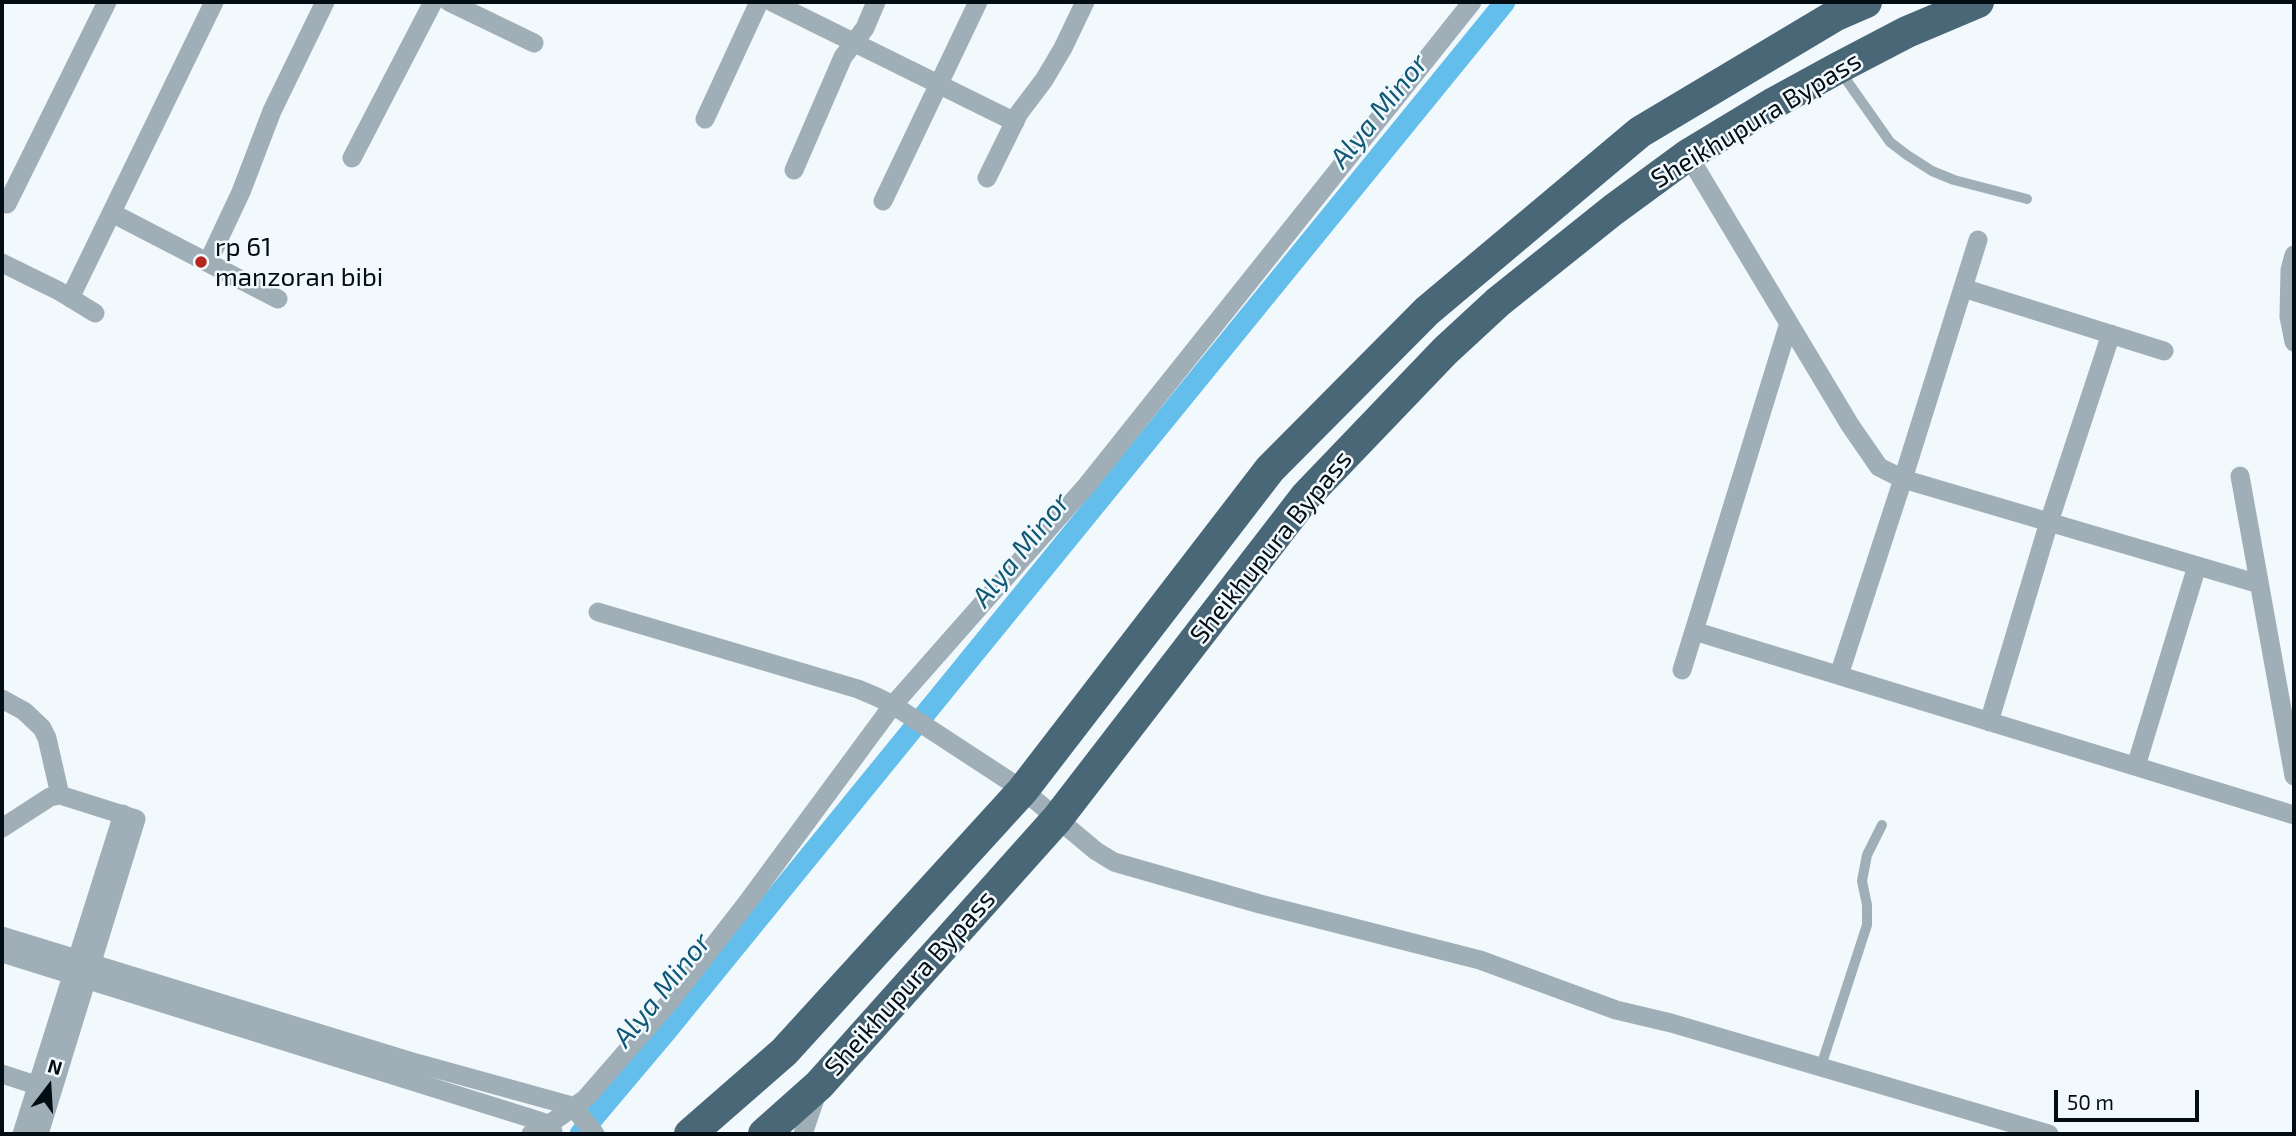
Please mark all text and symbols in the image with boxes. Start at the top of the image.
street label: Sheikhupura Bypass [1645,45,1867,195]
water label: Alya Minor [1323,47,1435,175]
place label: rp 61 manzoran bibi [215,231,383,292]
marker: rp 61 manzoran bibi [193,254,209,270]
street label: Sheikhupura Bypass [1184,444,1358,650]
water label: Alya Minor [965,486,1077,614]
street label: Sheikhupura Bypass [818,884,1002,1082]
water label: Alya Minor [606,926,718,1054]
north arrow [14,1052,84,1122]
text: N [45,1053,65,1079]
scale bar [2058,1076,2203,1120]
text: 50 m [2067,1089,2114,1114]

